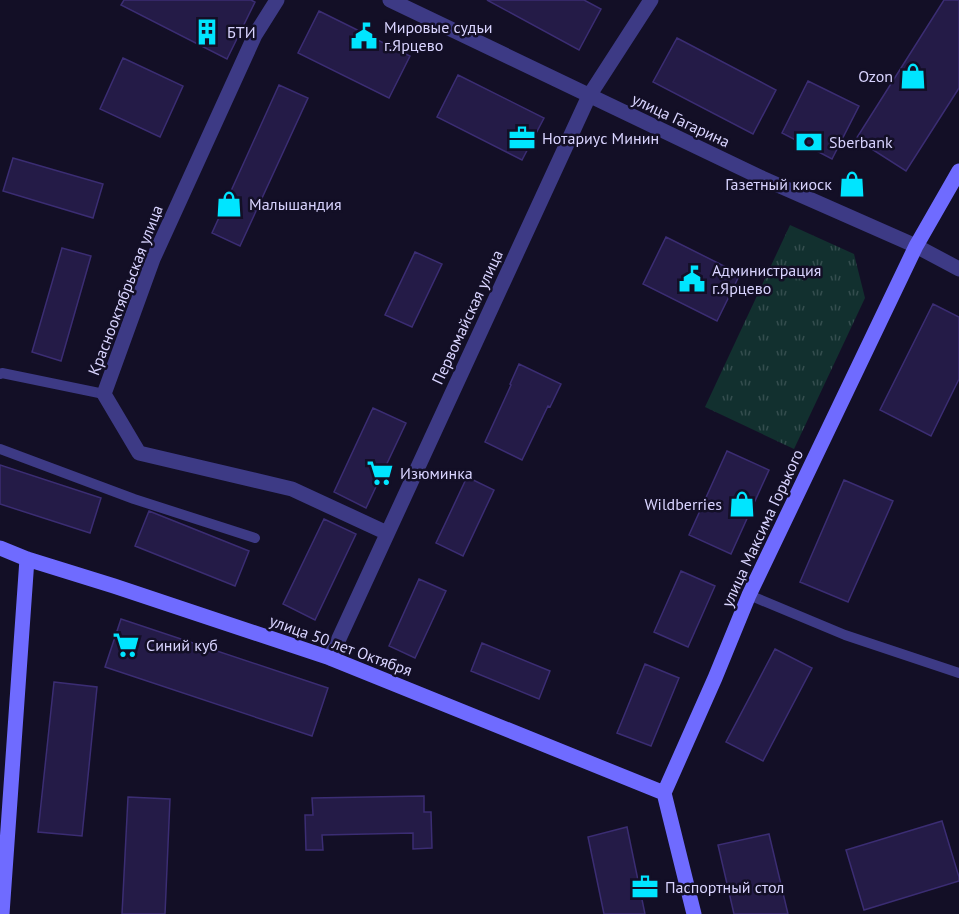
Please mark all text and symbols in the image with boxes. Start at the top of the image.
building icon: БТИ [192,17,222,47]
place label: Мировые судьи г.Ярцево [384,17,493,55]
public building icon: Мировые судьи г.Ярцево [349,21,379,51]
place label: БТИ [227,22,256,42]
shop icon: Ozon [898,61,928,91]
place label: Ozon [858,66,893,86]
street label: улица Гагарина [629,89,733,151]
office icon: Нотариус Минин [507,123,537,153]
bank icon: Sberbank [794,127,824,157]
place label: Нотариус Минин [542,128,659,148]
place label: Sberbank [829,132,893,152]
shop icon: Газетный киоск [837,169,867,199]
place label: Газетный киоск [725,174,832,194]
shop icon: Малышандия [214,189,244,219]
place label: Малышандия [249,194,342,214]
street label: Краснооктябрьская улица [83,202,167,378]
street label: Первомайская улица [427,246,507,388]
place label: Администрация г.Ярцево [712,260,821,298]
public building icon: Администрация г.Ярцево [677,264,707,294]
street label: улица Максима Горького [717,446,807,610]
supermarket icon: Изюминка [365,458,395,488]
place label: Изюминка [400,463,473,483]
shop icon: Wildberries [727,489,757,519]
place label: Wildberries [644,494,722,514]
street label: улица 50 лет Октября [267,610,415,680]
supermarket icon: Синий куб [111,630,141,660]
place label: Синий куб [146,635,218,655]
office icon: Паспортный стол [630,872,660,902]
place label: Паспортный стол [665,877,784,897]

